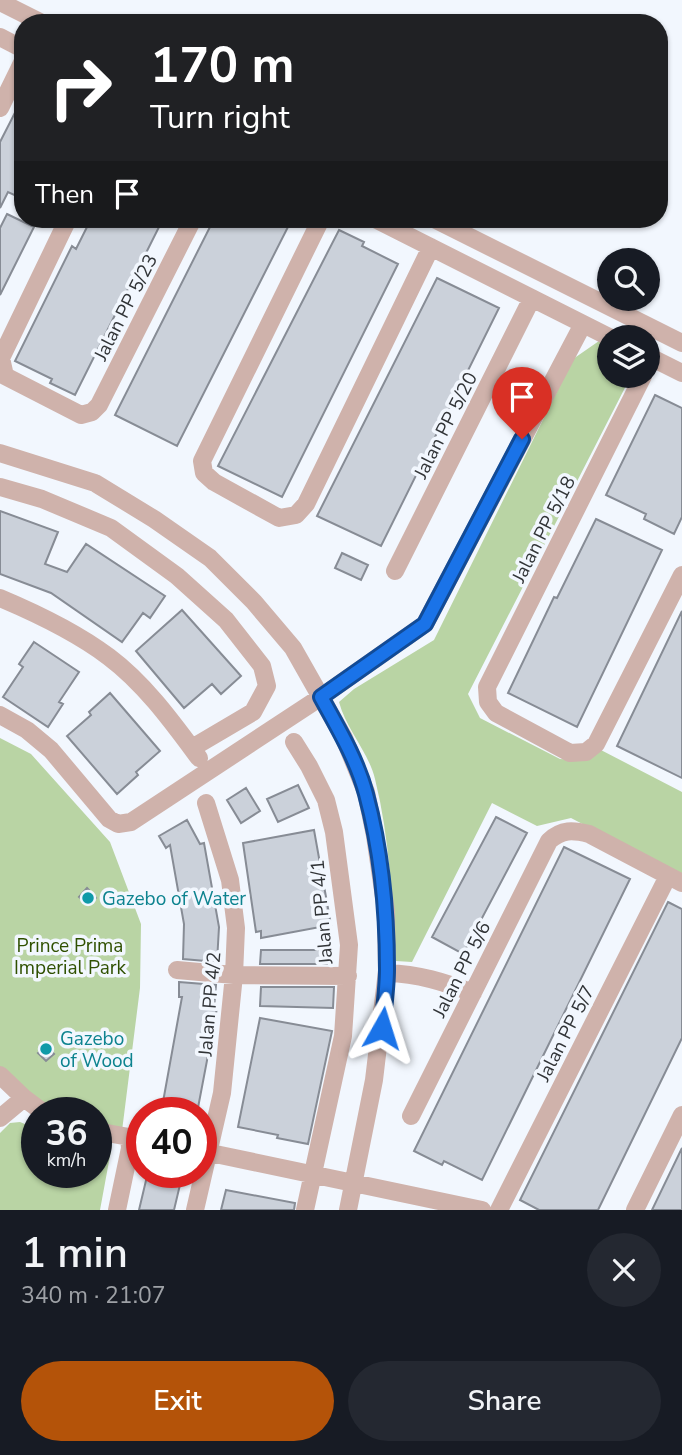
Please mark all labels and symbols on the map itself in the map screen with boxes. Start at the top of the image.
street label: Jalan PP 5/23 [87,250,164,366]
pin [492,367,552,439]
street label: Jalan PP 5/20 [407,368,484,484]
street label: Jalan PP 5/18 [505,472,582,588]
street label: Jalan PP 4/1 [304,859,340,966]
place label: Gazebo of Water [102,886,246,912]
marker: Gazebo of Water [80,890,96,906]
street label: Jalan PP 5/6 [426,917,497,1023]
park label: Prince Prima Imperial Park [14,933,127,981]
street label: Jalan PP 4/2 [192,951,228,1058]
street label: Jalan PP 5/7 [530,981,601,1087]
position arrow [345,991,419,1065]
place label: Gazebo of Wood [60,1026,134,1074]
marker: Gazebo of Wood [38,1041,54,1057]
speed limit sign: 40 [126,1097,217,1188]

